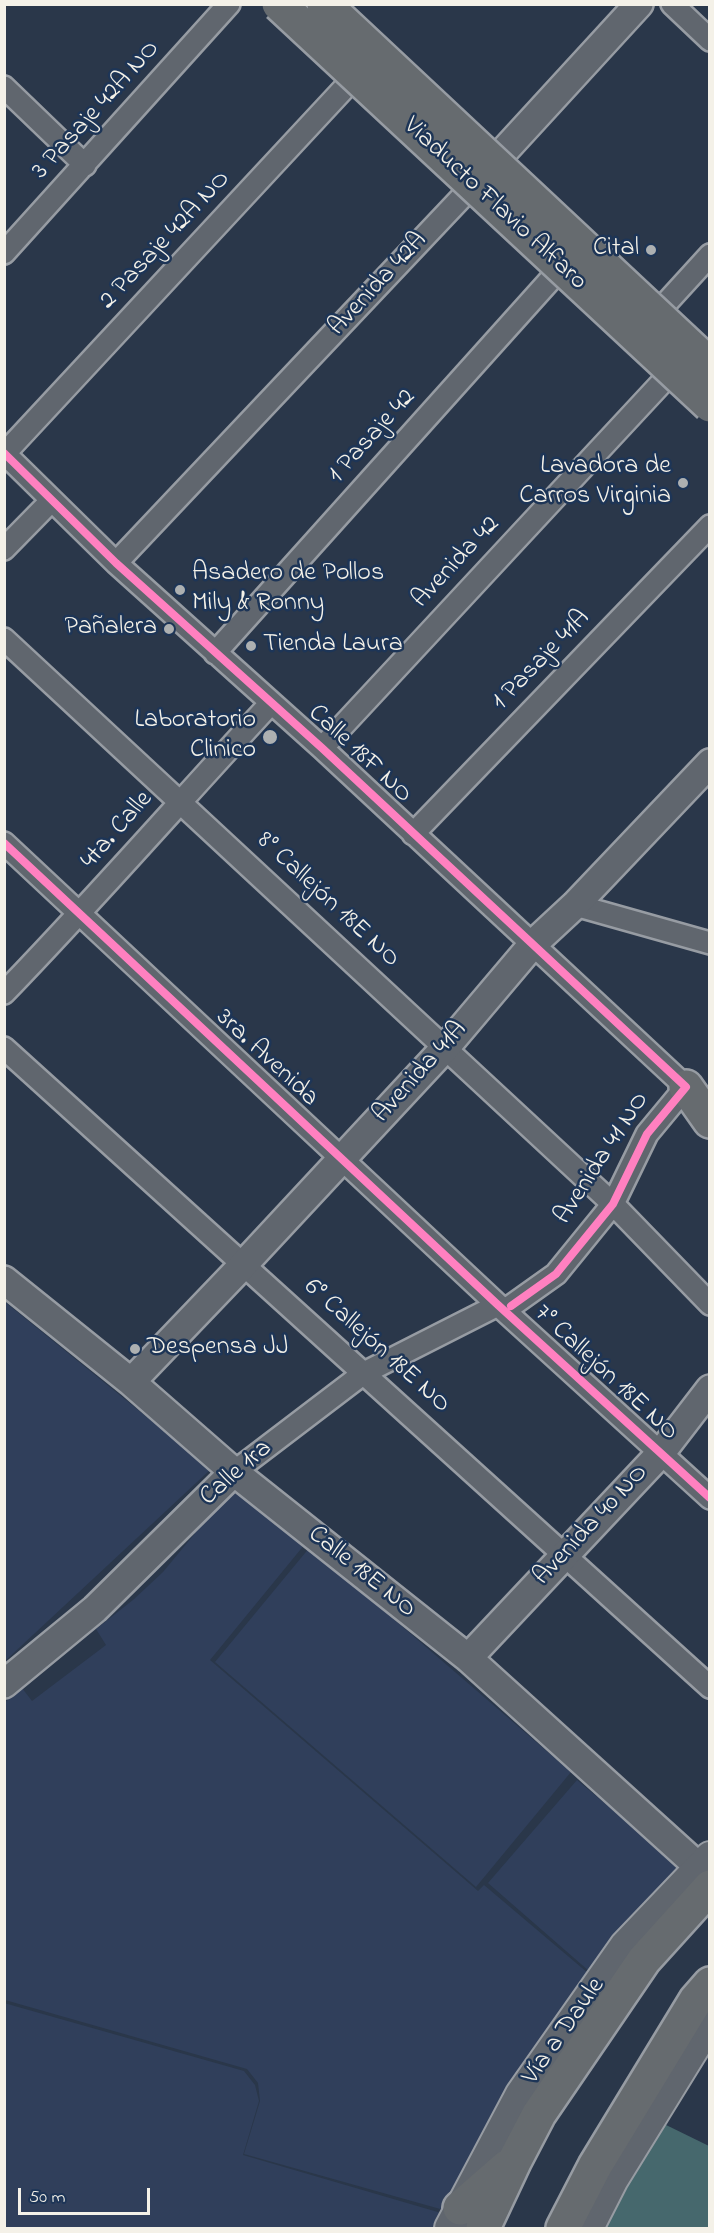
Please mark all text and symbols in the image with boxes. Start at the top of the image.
street label: 3 Pasaje 42A NO [26,35,168,187]
street label: Viaducto Flavio Alfaro [396,112,592,298]
street label: 2 Pasaje 42A NO [94,165,238,317]
street label: Avenida 42A [323,227,435,343]
place label: Cital [593,234,639,266]
marker: Cital [644,243,658,257]
street label: 1 Pasaje 42 [322,383,424,491]
place label: Lavadora de Carros Virginia [519,452,671,514]
marker: Lavadora de Carros Virginia [676,476,690,490]
street label: Avenida 42 [406,510,508,616]
place label: Asadero de Pollos Mily & Ronny [192,559,384,620]
marker: Asadero de Pollos Mily & Ronny [173,583,187,597]
street label: 1 Pasaje 41A [486,604,598,718]
place label: Pañalera [64,613,157,645]
marker: Pañalera [162,622,176,636]
place label: Tienda Laura [263,630,403,662]
marker: Tienda Laura [244,639,258,653]
street label: Calle 18F NO [300,699,418,811]
place label: Laboratorio Clinico [134,706,256,768]
marker: Laboratorio Clinico [261,728,279,746]
street label: 4ta. Calle [75,785,161,877]
street label: 8° Callejón 18E NO [249,827,405,975]
street label: 3ra. Avenida [208,1004,324,1114]
street label: Avenida 41A [367,1016,475,1130]
street label: Avenida 41 NO [549,1087,657,1231]
street label: 6° Callejón 18E NO [296,1273,456,1421]
street label: 7° Callejón 18E NO [526,1299,684,1449]
place label: Despensa JJ [147,1333,289,1365]
marker: Despensa JJ [128,1342,142,1356]
street label: Calle 1ra [194,1434,280,1514]
street label: Avenida 40 NO [528,1459,656,1593]
street label: Calle 18E NO [301,1520,421,1626]
street label: Vía a Daule [517,1973,613,2091]
scale bar [21,2176,153,2214]
text: 50 m [29,2185,66,2211]

